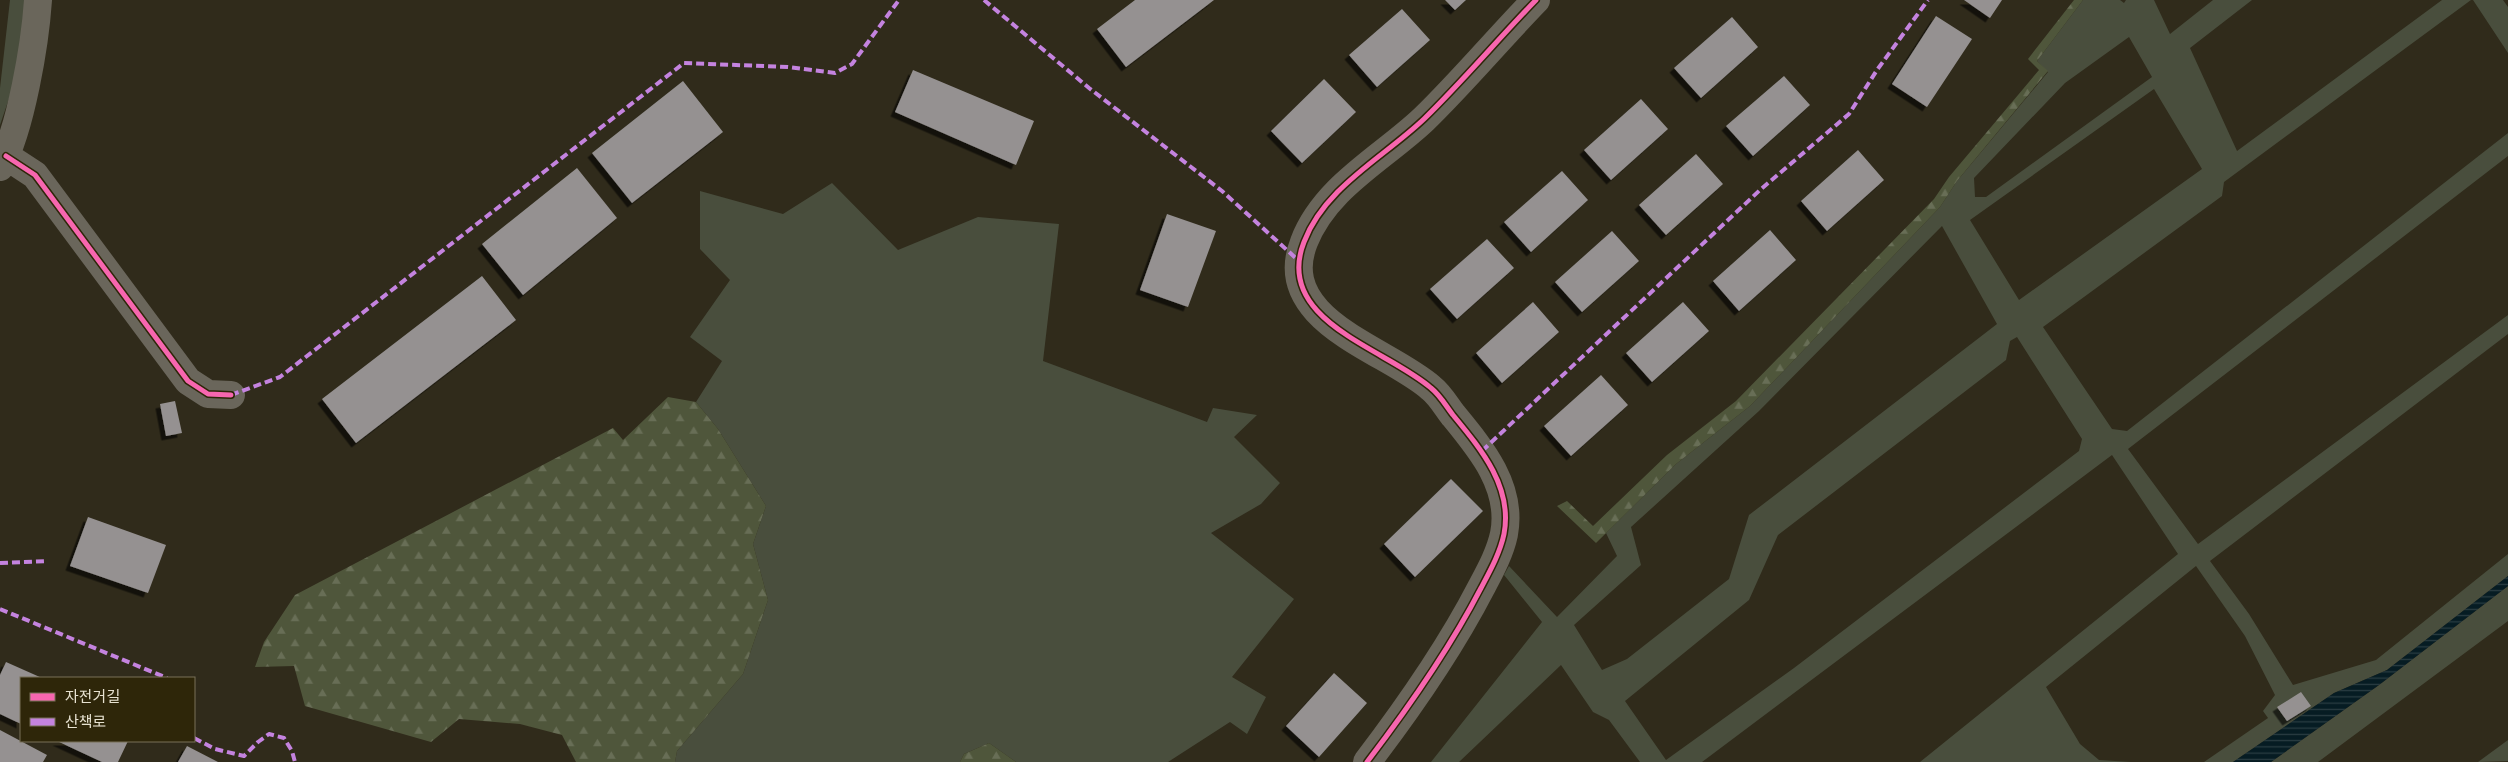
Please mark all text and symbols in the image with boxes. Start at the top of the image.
legend [20,677,195,742]
text: 자전거길 [65,687,120,706]
text: 산책로 [65,712,106,731]

